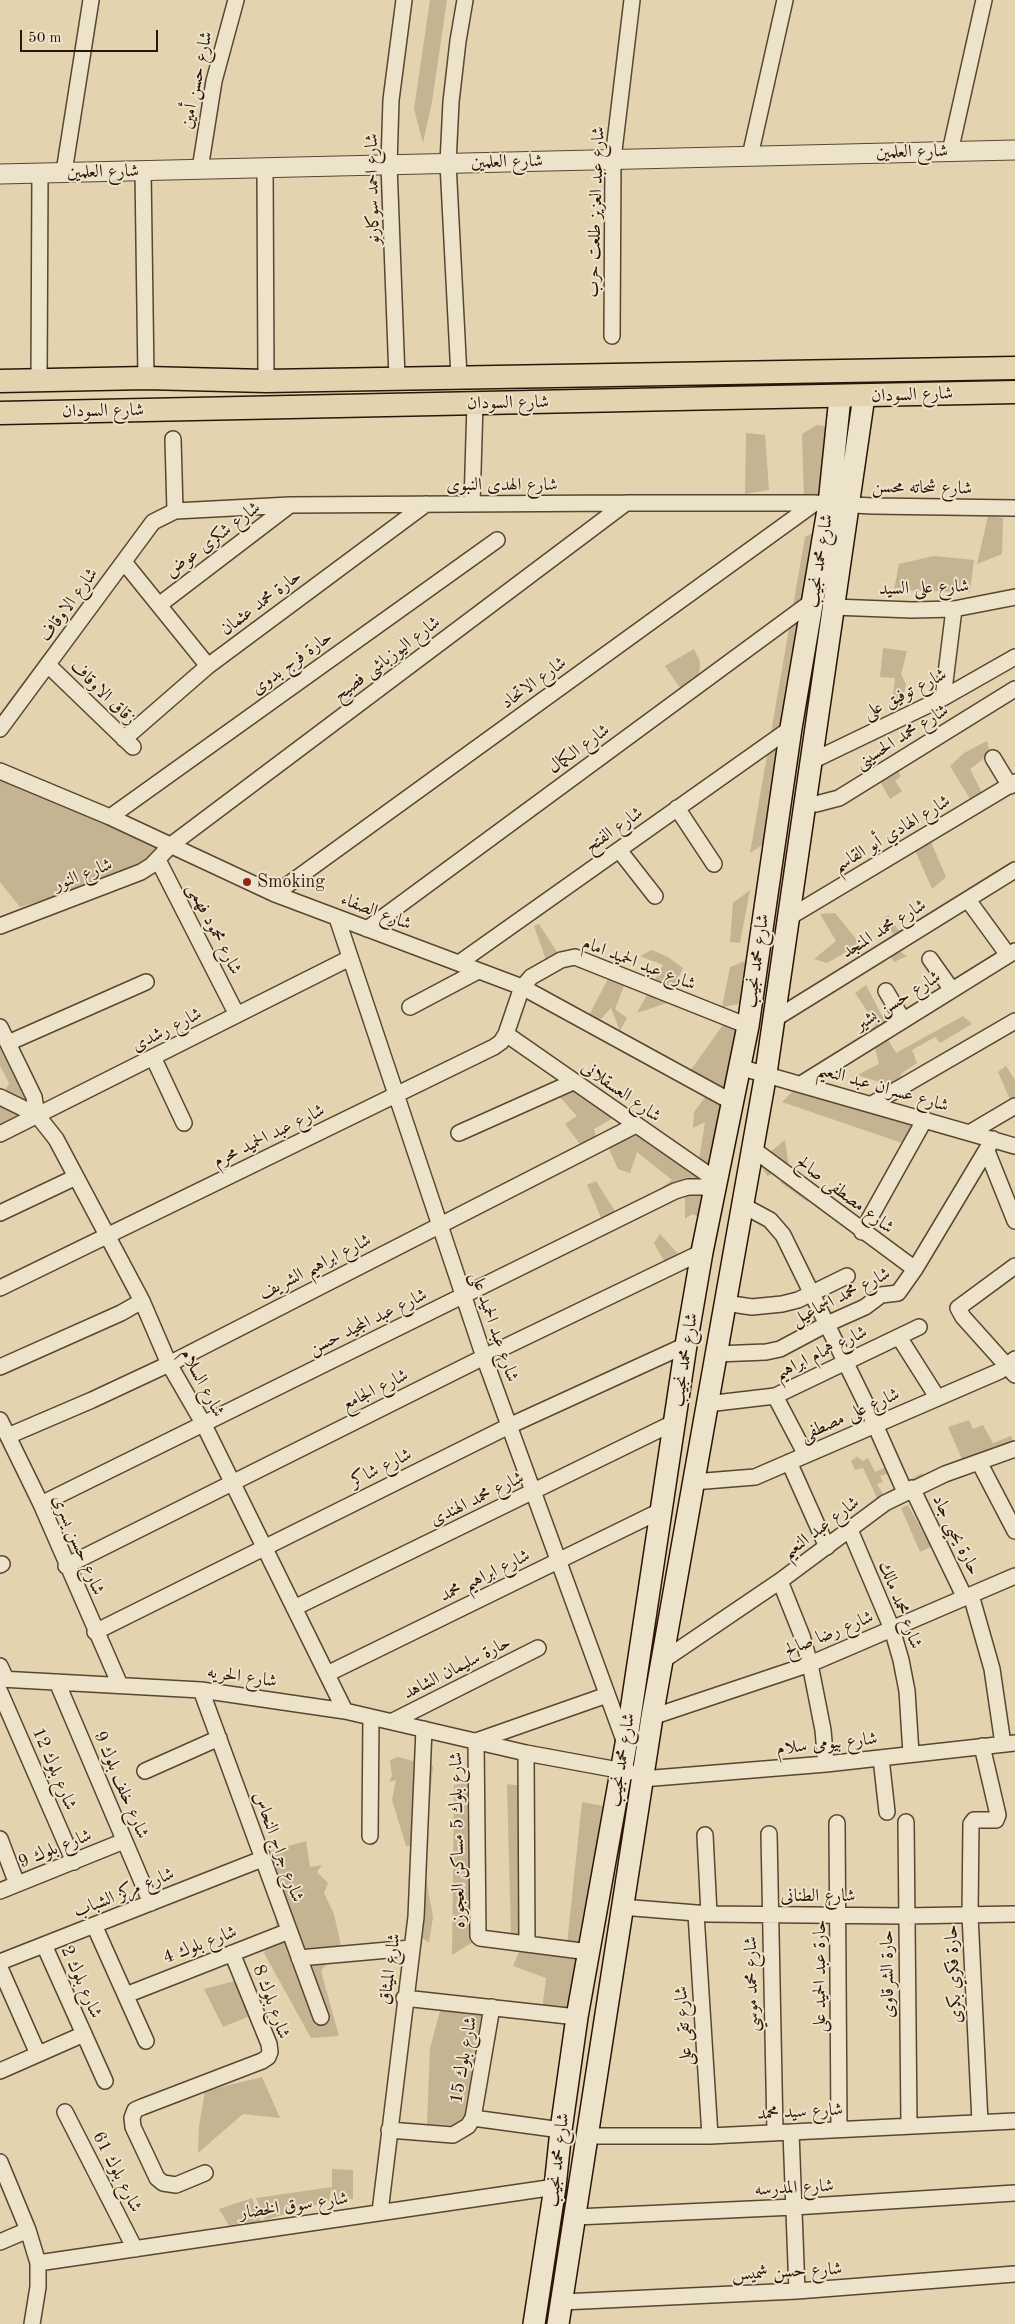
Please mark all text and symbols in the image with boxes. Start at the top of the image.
scale bar [22,20,160,52]
street label: شارع حسن أمين [176,29,218,131]
text: 50 m [28,31,62,46]
street label: شارع عبد العزيز طلعت حرب [582,126,610,298]
street label: شارع احمد سوكارنو [361,133,385,245]
street label: شارع العلمين [876,141,948,163]
street label: شارع العلمين [471,151,543,173]
street label: شارع العلمين [67,161,139,183]
street label: شارع السودان [871,383,953,407]
street label: شارع السودان [467,391,549,415]
street label: شارع السودان [62,399,144,423]
street label: شارع الهدى النبوى [446,474,558,496]
street label: شارع شحاته محسن [872,476,972,500]
street label: شارع شكرى عوض [161,497,265,583]
street label: شارع محمد نجيب [802,513,838,609]
street label: شارع الاوقاف [35,564,103,646]
street label: حارة محمد عثمان [216,565,306,641]
street label: شارع على السيد [878,576,970,600]
street label: شارع اليوزباشى فصيح [329,612,445,706]
street label: حارة فرج بدوى [247,626,337,700]
street label: شارع الاتحاد [497,652,571,714]
street label: زقاق الاوقاف [65,656,141,730]
street label: شارع توفيق على [860,664,950,724]
street label: شارع محمد الحسينى [851,700,953,774]
street label: شارع الكمال [544,719,614,779]
street label: شارع الهادي أبو القاسم [830,791,954,877]
street label: شارع الفتح [581,802,647,858]
street label: شارع النور [51,854,115,896]
place label: Smoking [257,871,325,893]
marker: Smoking [241,876,253,888]
street label: شارع محمود فهمى [182,880,246,978]
street label: شارع الصفاء [338,889,414,935]
street label: شارع محمد المنجد [838,894,930,964]
street label: شارع محمد نجيب [740,913,774,1009]
street label: شارع عبد الحميد امام [579,933,699,995]
street label: شارع حسن بشير [851,966,945,1036]
street label: شارع رشدى [128,1003,206,1057]
street label: شارع العسقلانى [577,1057,665,1127]
street label: شارع عسران عبد النعيم [815,1059,951,1117]
street label: شارع عبد الحميد محرم [210,1100,328,1172]
street label: شارع مصطفى صالح [792,1151,898,1239]
street label: شارع ابراهيم الشريف [255,1229,375,1305]
street label: شارع محمد اسماعيل [788,1263,894,1331]
street label: شارع عبد الحميد على [465,1269,523,1385]
street label: شارع عبد المجيد حسن [305,1284,431,1360]
street label: شارع محمد نجيب [667,1312,703,1408]
street label: شارع همام ابراهيم [771,1321,871,1385]
street label: شارع السلام [175,1345,229,1421]
street label: شارع الجامع [338,1365,412,1415]
street label: شارع على مصطفى [797,1383,903,1447]
street label: شارع شاكر [347,1444,415,1492]
street label: شارع محمد الهندى [426,1467,528,1531]
street label: شارع حسن يسرى [47,1491,109,1599]
street label: حارة يحيى جاد [927,1491,985,1579]
street label: شارع عبد النعيم [778,1492,864,1564]
street label: شارع ابراهيم محمد [436,1545,534,1607]
street label: شارع محمد مالك [873,1558,927,1652]
street label: شارع رضا صالح [781,1606,877,1662]
street label: حارة سليمان الشاهد [400,1632,514,1704]
street label: شارع الحريه [206,1661,278,1693]
street label: شارع محمد نجيب [604,1712,640,1808]
street label: شارع بلوك 12 [27,1724,81,1814]
street label: شارع خلف بلوك 9 [89,1728,153,1842]
street label: شارع بيومى سلام [775,1728,879,1760]
street label: شارع بلوك 5 مساكن العجوزه [446,1752,470,1928]
street label: شارع جراج النحاس [248,1789,308,1905]
street label: شارع بلوك 9 [15,1825,95,1873]
street label: شارع مركز الشباب [71,1863,177,1923]
street label: شارع الطنانى [781,1885,855,1907]
street label: حارة عبد الحميد على [809,1920,831,2032]
street label: شارع بلوك 4 [160,1921,240,1969]
street label: حارة فكري بكرى [941,1924,967,2024]
street label: حارة الشرقاوى [876,1930,900,2018]
street label: شارع الميثاق [374,1932,406,2006]
street label: شارع محمد موسي [740,1936,764,2032]
street label: شارع بلوك 2 [55,1942,107,2022]
street label: شارع بلوك 8 [248,1962,294,2042]
street label: شارع تقى على [670,1985,698,2067]
street label: شارع بلوك 15 [446,2015,482,2105]
street label: شارع سيد محمد [756,2099,844,2125]
street label: شارع محمد نجيب [542,2112,574,2208]
street label: شارع بلوك 61 [87,2128,147,2216]
street label: شارع المدرسه [754,2175,834,2201]
street label: شارع سوق الخضار [238,2188,350,2224]
street label: شارع حسن شميس [731,2258,843,2286]

